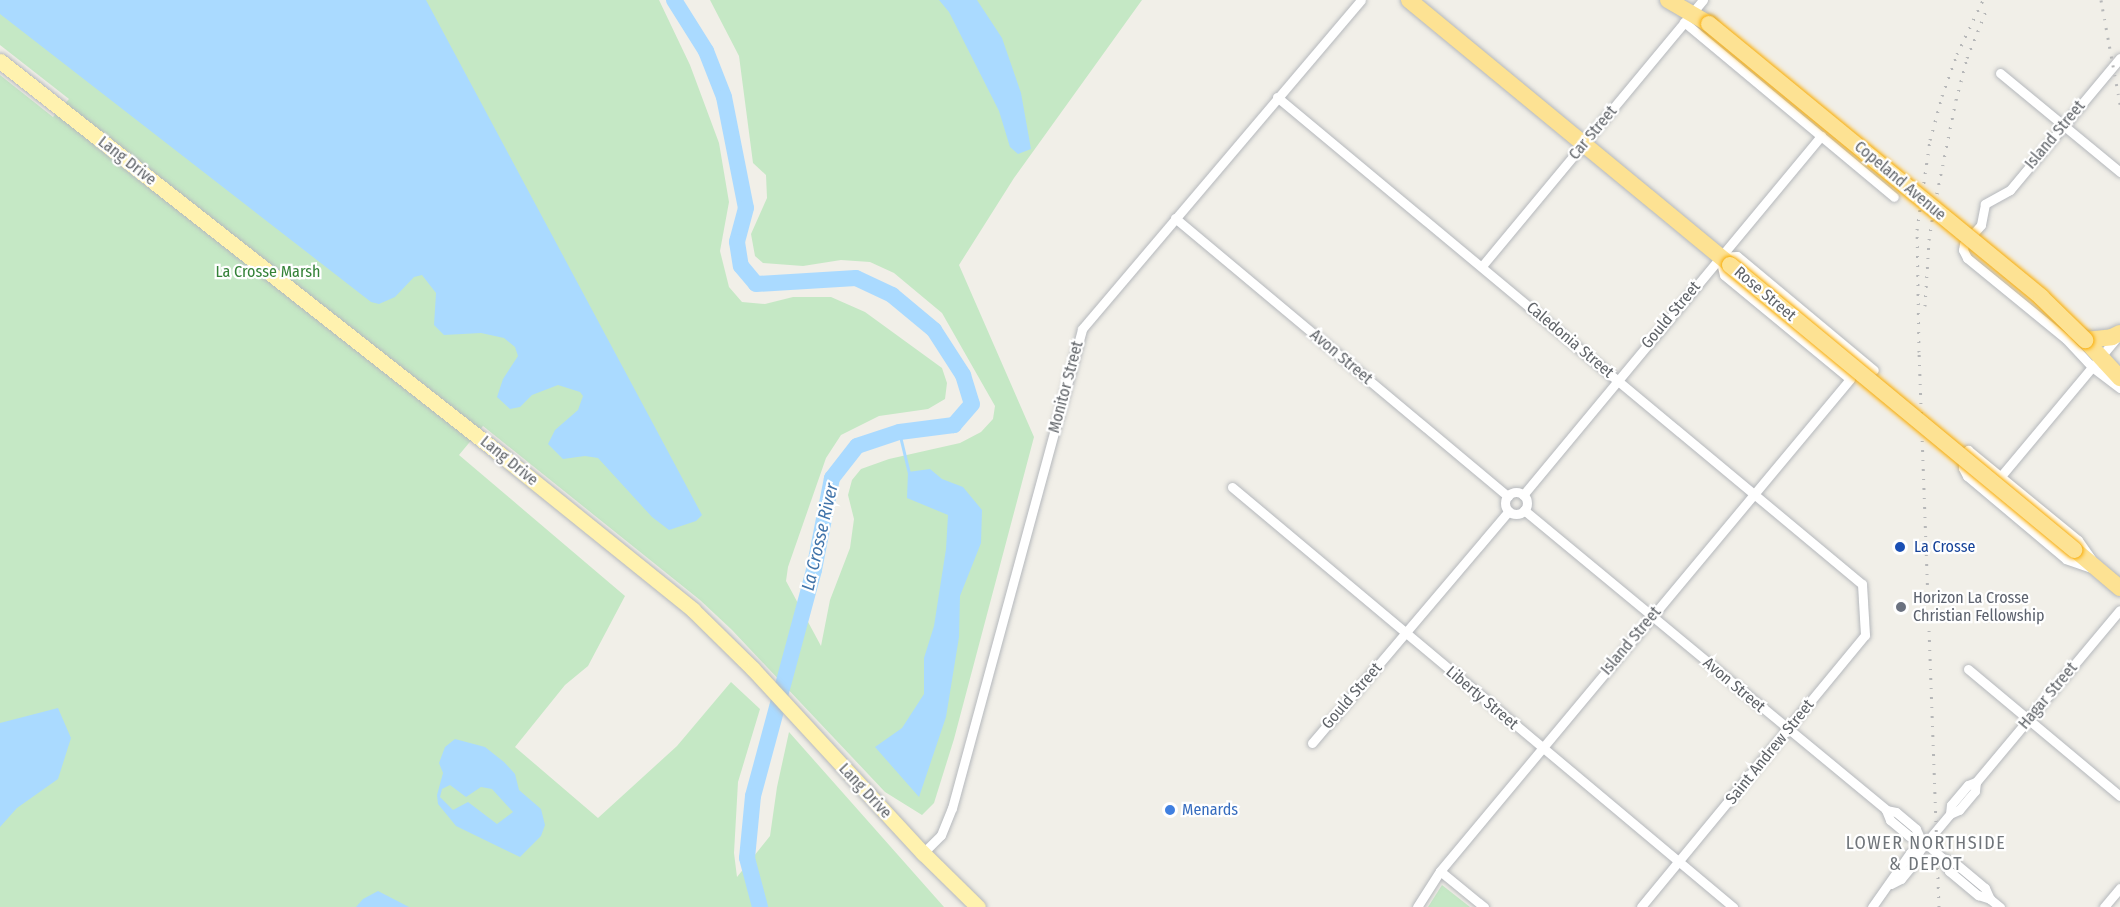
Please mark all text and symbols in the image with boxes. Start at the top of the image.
street label: Island Street [2021,97,2089,173]
street label: Car Street [1565,102,1621,164]
street label: Lang Drive [94,132,160,190]
street label: Copeland Avenue [1850,137,1950,225]
park label: La Crosse Marsh [215,262,321,282]
street label: Rose Street [1730,263,1800,325]
street label: Gould Street [1637,278,1705,352]
street label: Caledonia Street [1522,298,1618,382]
street label: Avon Street [1306,325,1376,389]
street label: Monitor Street [1045,339,1087,435]
street label: Lang Drive [476,432,542,490]
water label: La Crosse River [797,481,843,593]
place label: La Crosse [1914,537,1975,557]
marker: La Crosse [1891,538,1909,556]
place label: Horizon La Crosse Christian Fellowship [1913,588,2045,626]
marker: Horizon La Crosse Christian Fellowship [1894,600,1908,614]
street label: Island Street [1597,603,1665,679]
street label: Avon Street [1699,653,1769,717]
street label: Gould Street [1318,659,1386,733]
street label: Hagar Street [2015,659,2081,733]
street label: Liberty Street [1442,662,1522,734]
street label: Saint Andrew Street [1722,696,1818,808]
street label: Lang Drive [835,759,895,823]
place label: Menards [1182,800,1238,820]
marker: Menards [1163,803,1177,817]
district label: LOWER NORTHSIDE & DEPOT [1846,833,2006,876]

